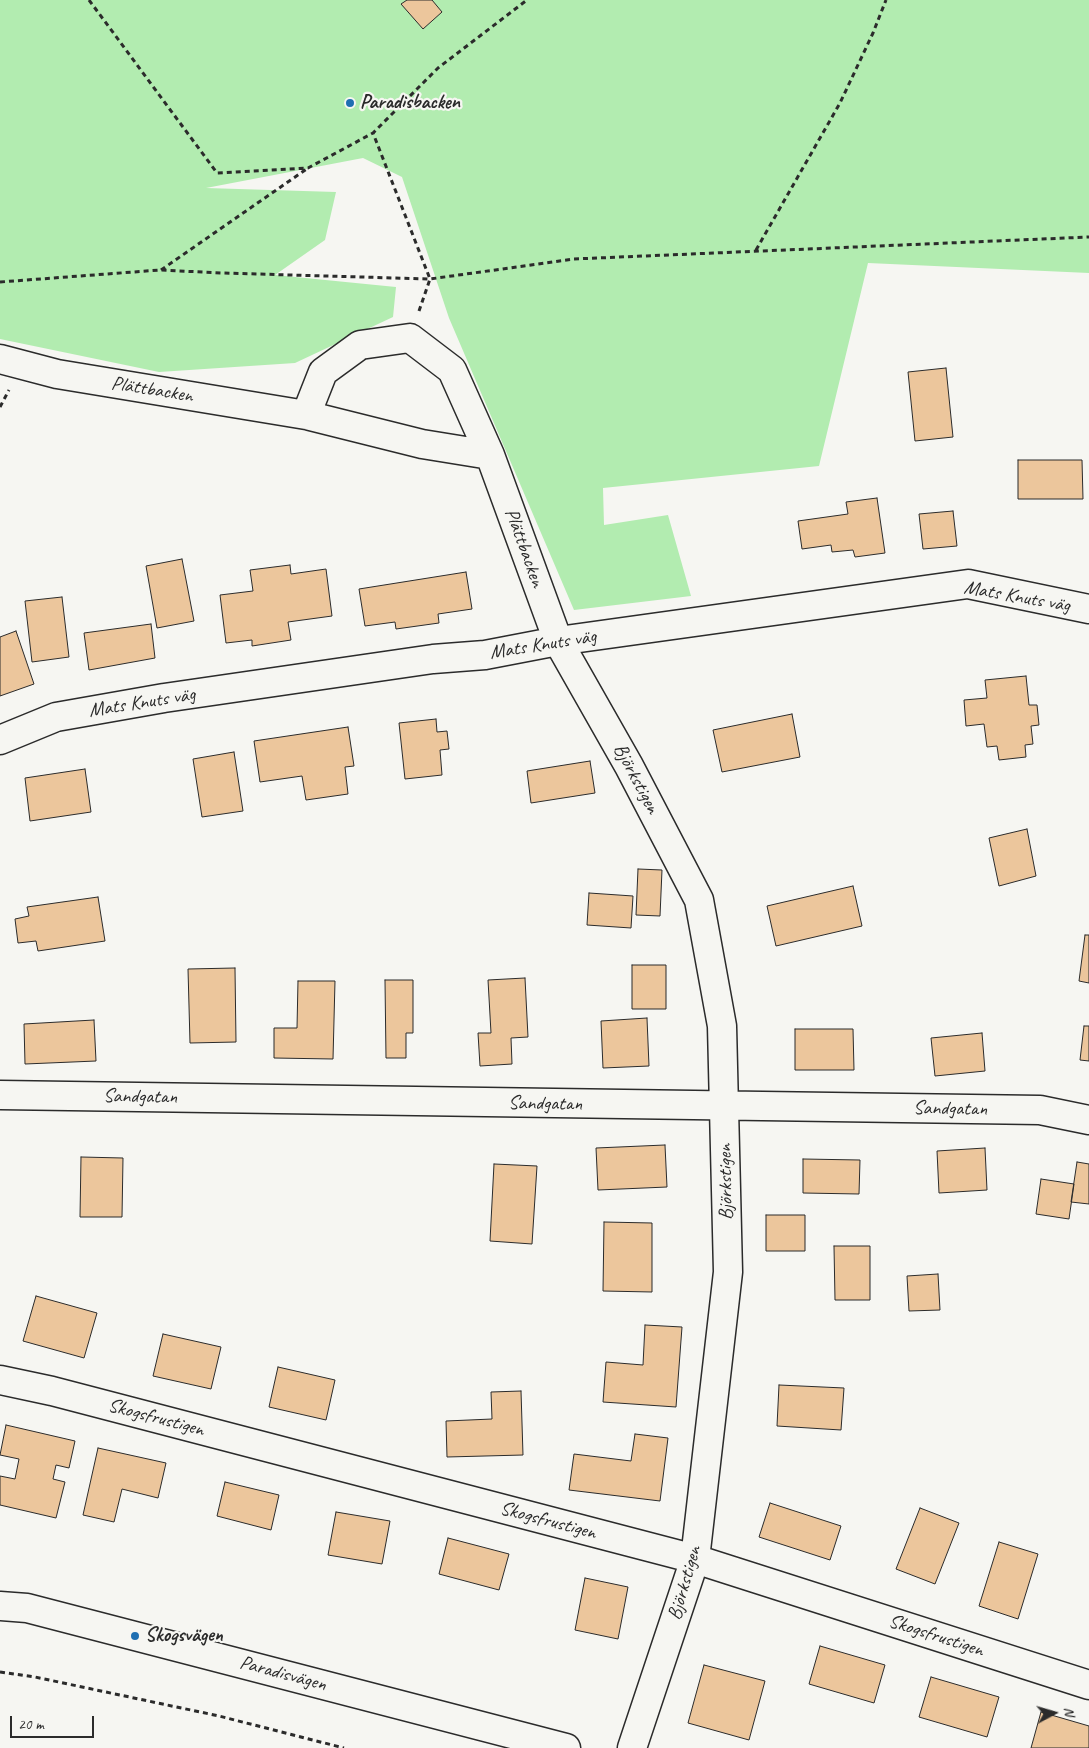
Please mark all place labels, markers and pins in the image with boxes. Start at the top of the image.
place label: Paradisbacken [360,91,460,115]
marker: Paradisbacken [344,97,356,109]
place label: Skogsvägen [145,1624,223,1648]
marker: Skogsvägen [129,1630,141,1642]

